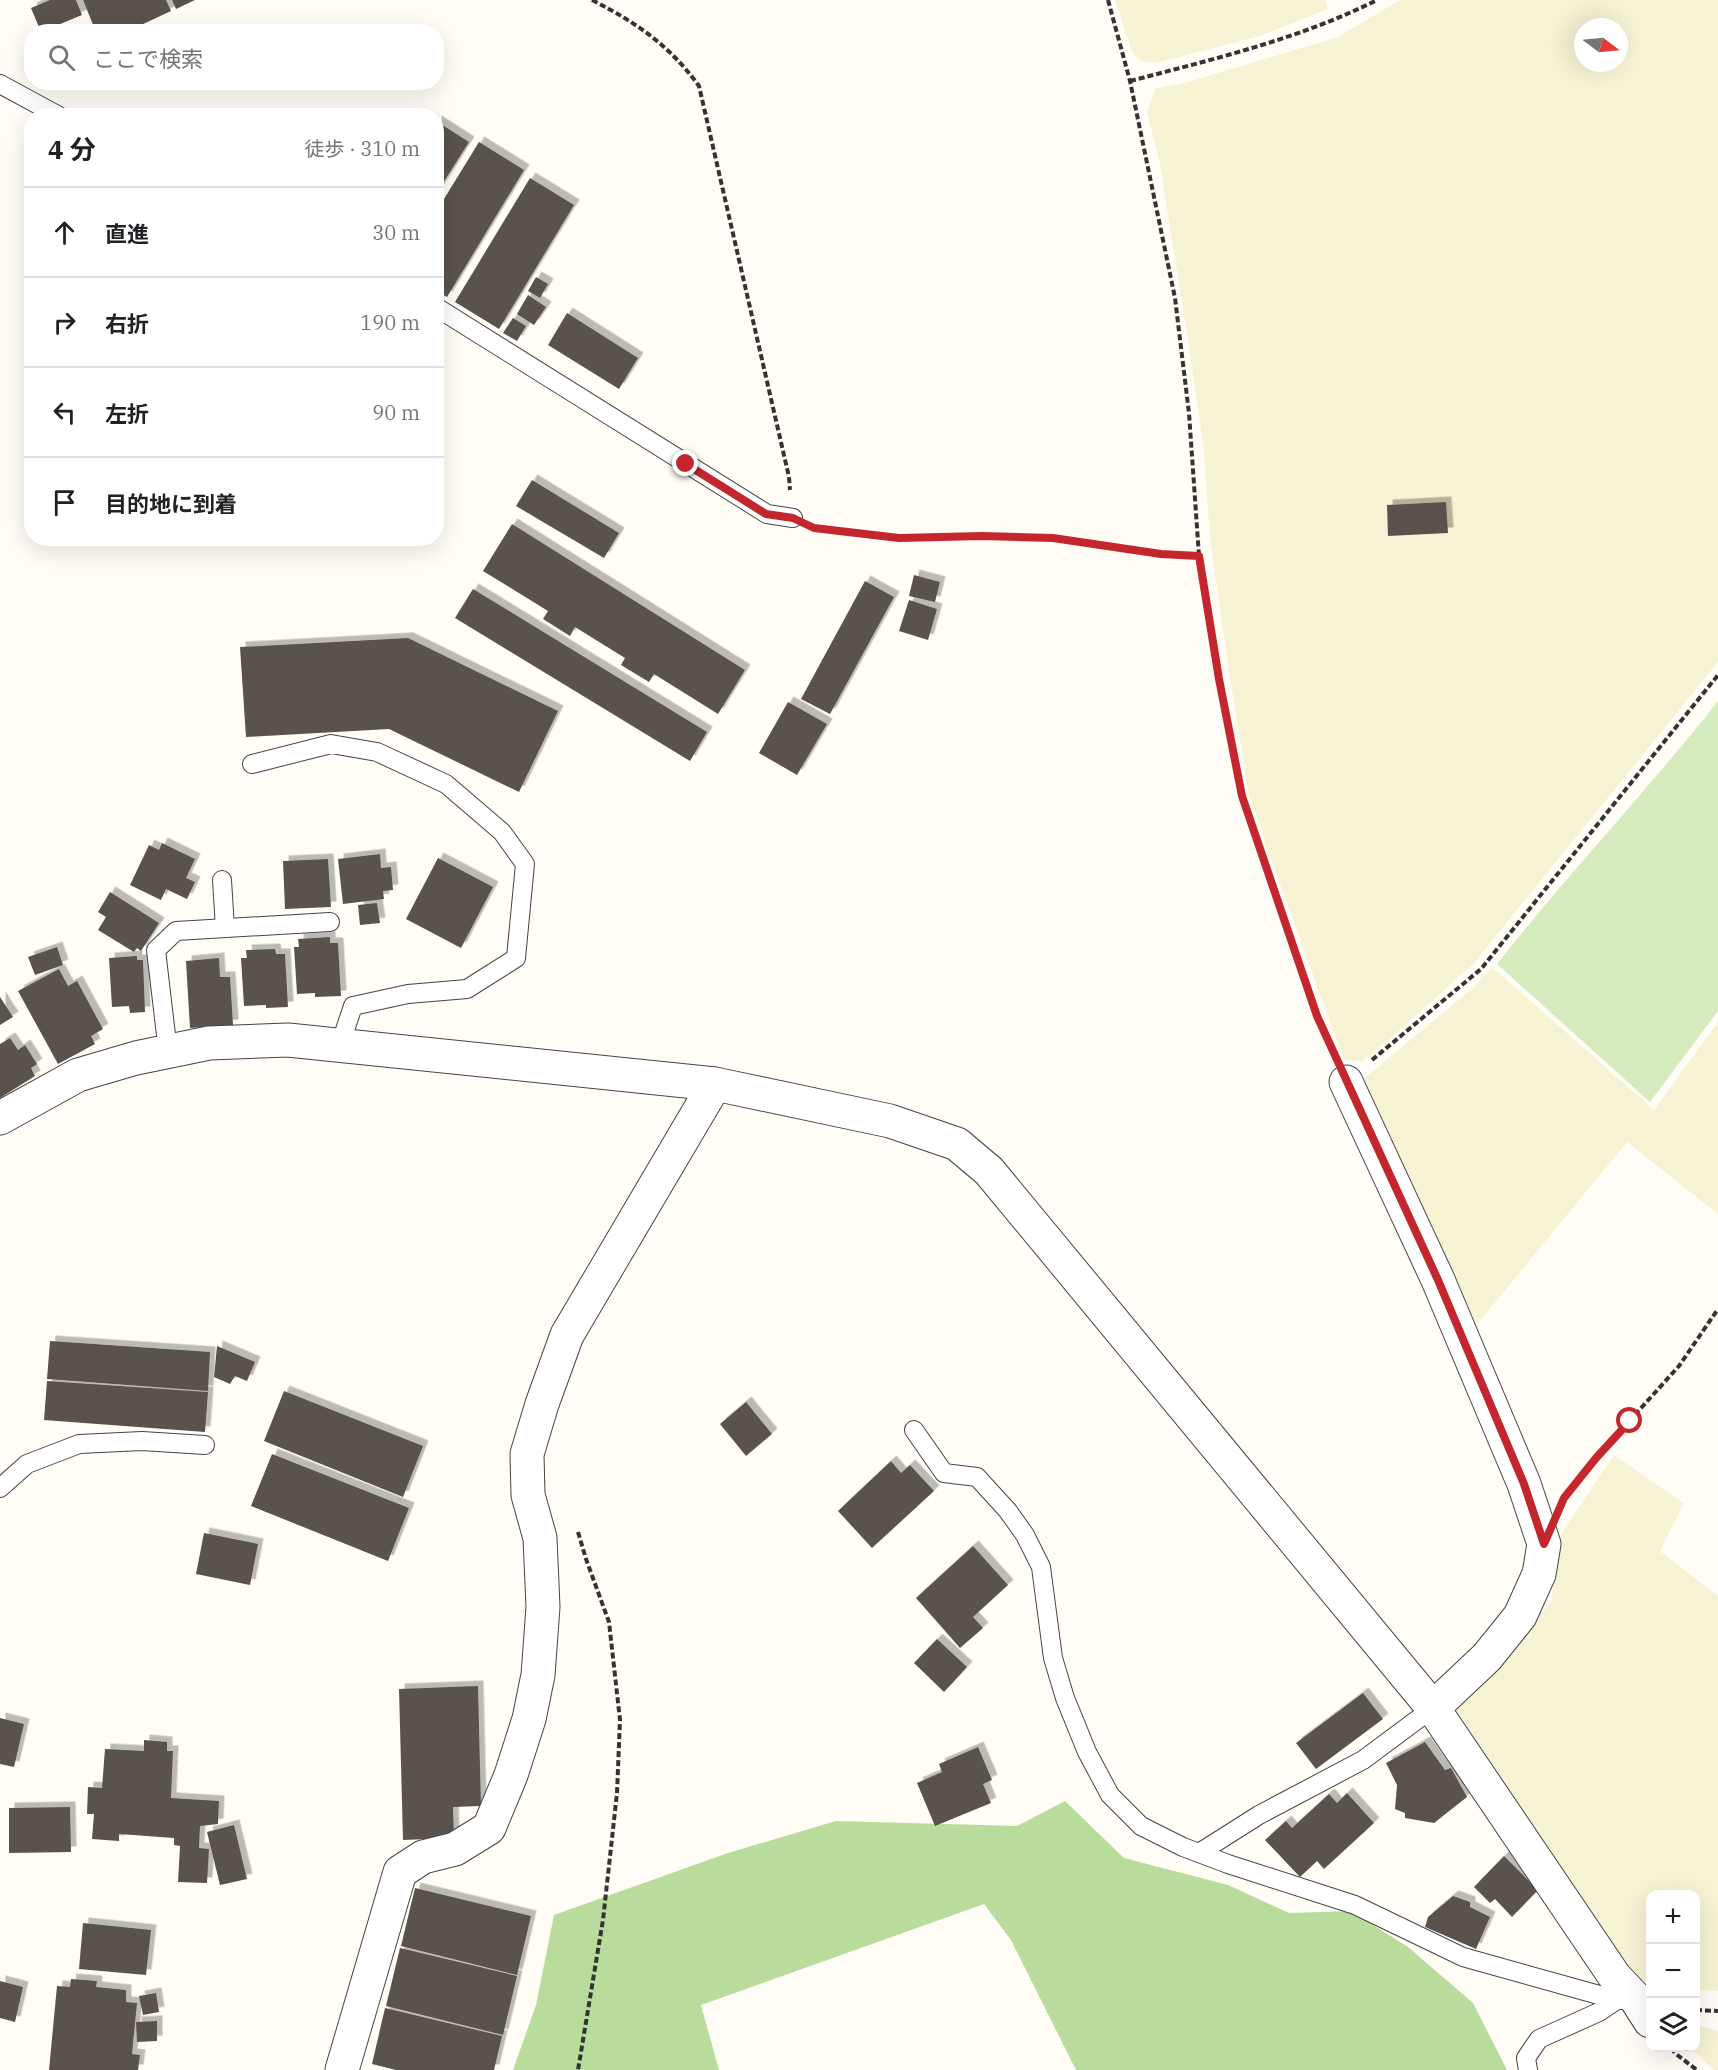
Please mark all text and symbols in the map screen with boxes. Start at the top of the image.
north arrow [1574,18,1628,72]
search box [24,24,444,90]
icon: search [45,41,78,74]
text: ここで検索 [93,44,203,73]
text: 4 分 [48,132,96,166]
text: 徒歩 · 310 m [305,135,420,162]
icon: ahead [48,216,81,249]
text: 直進 [105,219,149,248]
text: 30 m [372,219,420,246]
icon: right [48,306,81,339]
text: 右折 [105,309,149,338]
text: 190 m [360,309,420,336]
icon: left [48,396,81,429]
text: 左折 [105,399,149,428]
text: 90 m [372,399,420,426]
route end [672,450,698,476]
icon: arrive [48,486,81,519]
text: 目的地に到着 [105,489,237,518]
route start [1616,1407,1642,1433]
map controls [1646,1890,1700,2052]
button: + [1646,1890,1700,1944]
button: − [1646,1944,1700,1998]
button: layers [1646,1998,1700,2052]

